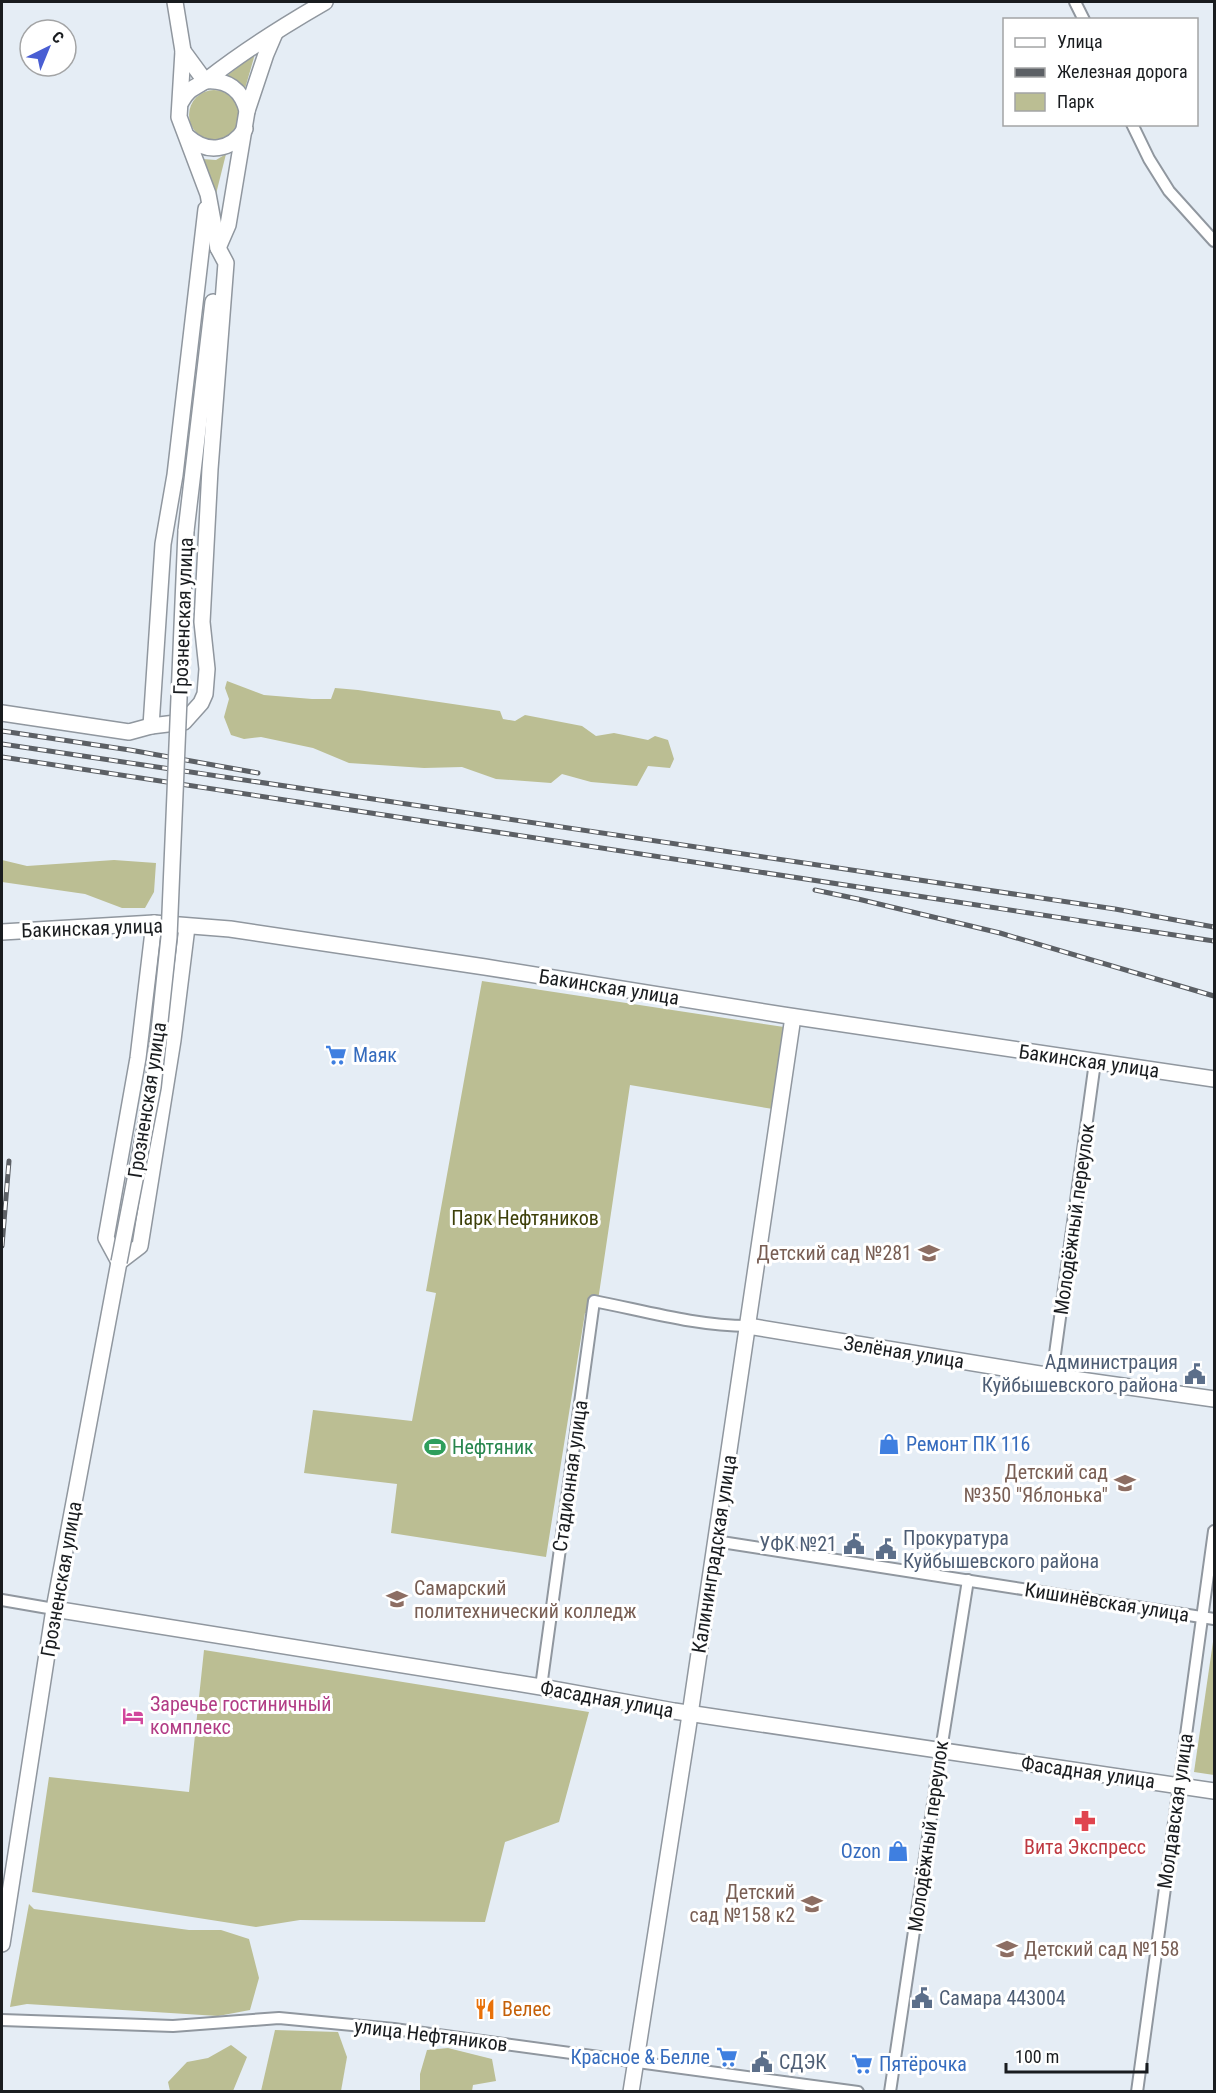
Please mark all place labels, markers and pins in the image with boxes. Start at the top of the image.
supermarket icon: Маяк [324,1043,348,1067]
place label: Маяк [353,1043,397,1067]
place label: Детский сад №281 [757,1241,912,1265]
school or university icon: Детский сад №281 [917,1241,941,1265]
place label: Администрация Куйбышевского района [982,1350,1178,1397]
public building icon: Администрация Куйбышевского района [1183,1362,1207,1386]
shop icon: Ремонт ПК 116 [877,1432,901,1456]
place label: Ремонт ПК 116 [906,1432,1030,1456]
sports icon: Нефтяник [423,1435,447,1459]
place label: Нефтяник [452,1435,534,1459]
place label: Детский сад №350 "Яблонька" [964,1460,1108,1507]
school or university icon: Детский сад №350 "Яблонька" [1113,1471,1137,1495]
place label: Прокуратура Куйбышевского района [903,1526,1099,1573]
place label: УФК №21 [759,1532,837,1556]
public building icon: УФК №21 [842,1532,866,1556]
public building icon: Прокуратура Куйбышевского района [874,1537,898,1561]
place label: Самарский политехнический колледж [414,1576,637,1623]
school or university icon: Самарский политехнический колледж [385,1587,409,1611]
place label: Заречье гостиничный комплекс [150,1692,331,1739]
hotel icon: Заречье гостиничный комплекс [121,1704,145,1728]
pharmacy icon: Вита Экспресс [1073,1809,1097,1833]
place label: Вита Экспресс [1024,1835,1146,1859]
place label: Ozon [841,1839,881,1863]
shop icon: Ozon [886,1839,910,1863]
place label: Детский сад №158 к2 [689,1880,795,1927]
school or university icon: Детский сад №158 к2 [800,1892,824,1916]
school or university icon: Детский сад №158 [995,1937,1019,1961]
place label: Детский сад №158 [1024,1937,1179,1961]
public building icon: Самара 443004 [910,1986,934,2010]
place label: Самара 443004 [939,1986,1066,2010]
restaurant icon: Велес [473,1997,497,2021]
place label: Велес [502,1997,551,2021]
place label: Красное & Белле [571,2045,710,2069]
supermarket icon: Красное & Белле [715,2045,739,2069]
public building icon: СДЭК [750,2050,774,2074]
place label: СДЭК [779,2050,827,2074]
supermarket icon: Пятёрочка [850,2052,874,2076]
place label: Пятёрочка [879,2052,967,2076]

